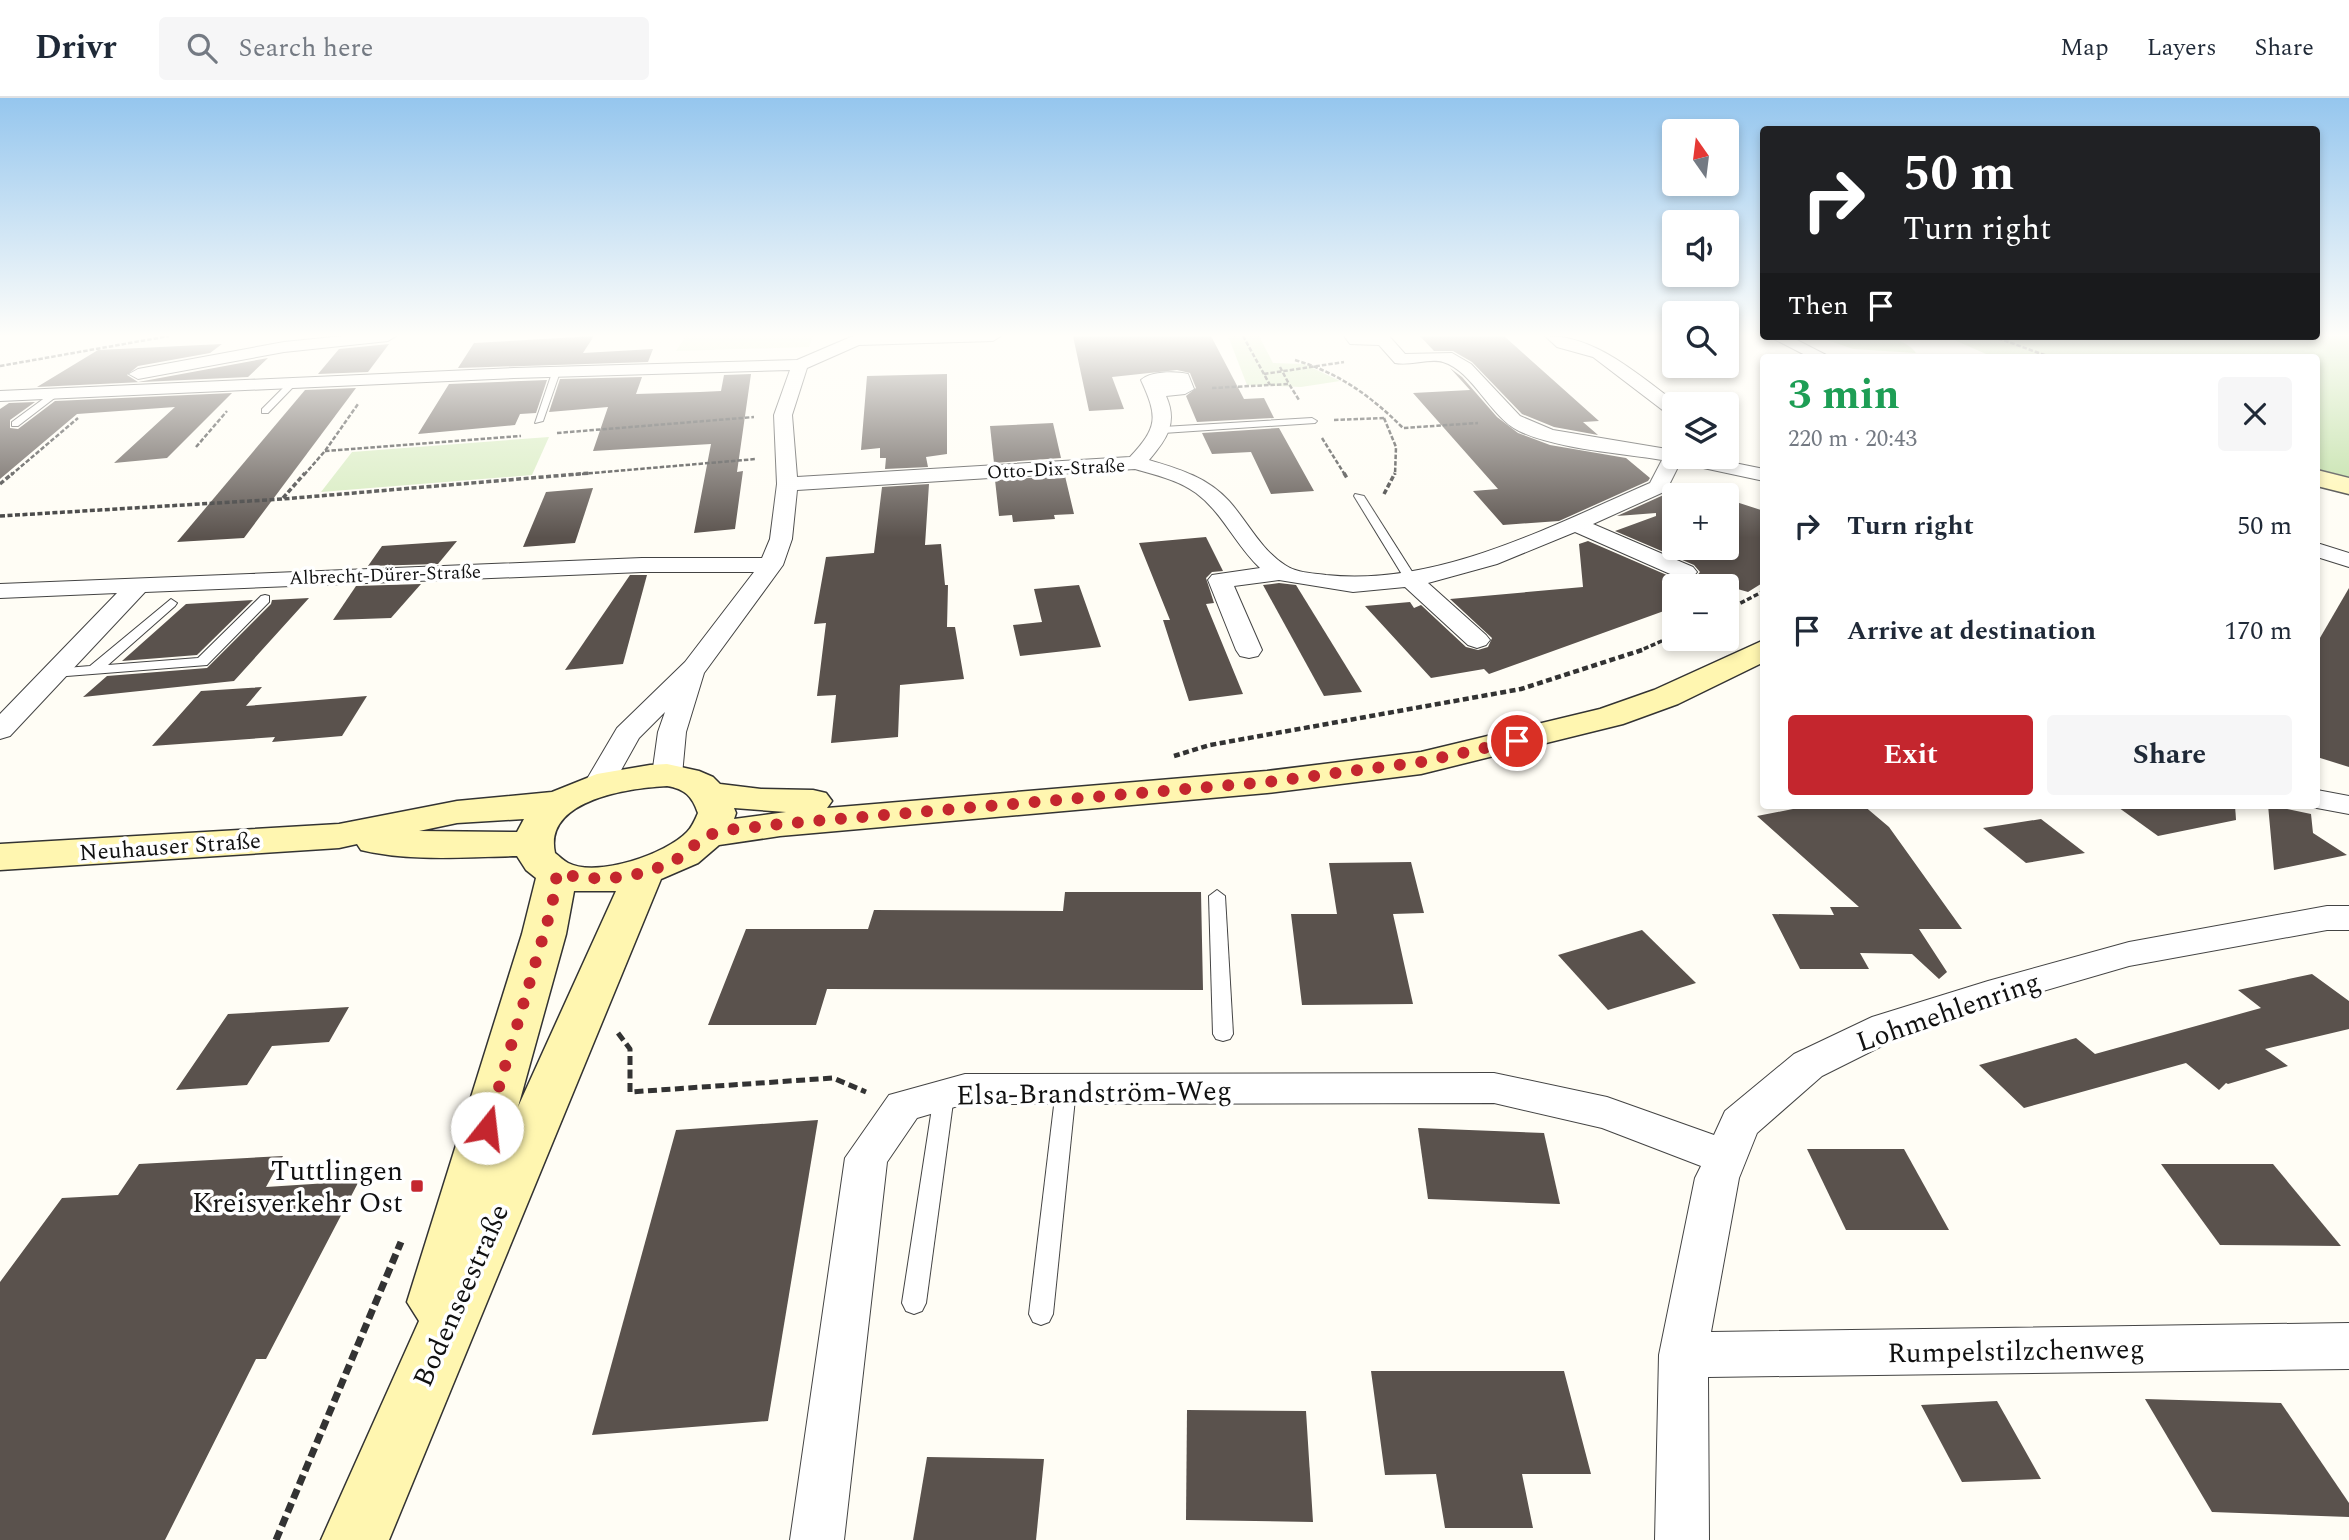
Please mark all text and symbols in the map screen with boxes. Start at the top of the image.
search box [159,17,649,80]
text: Drivr [35,23,117,73]
text: Search here [239,28,373,68]
icon: search [183,29,221,67]
text: Map [2060,30,2109,66]
text: Layers [2147,30,2217,66]
text: Share [2255,30,2314,66]
north arrow [1662,119,1740,196]
map controls [1662,119,1739,651]
text: 50 m [1903,137,2014,212]
icon: right [1788,154,1879,245]
text: Turn right [1903,205,2051,254]
button: sound [1662,210,1739,287]
text: Then [1788,286,1848,326]
icon: arrive [1862,287,1900,325]
button: search [1662,301,1739,378]
text: 3 min [1788,364,1900,427]
button: close [2218,377,2292,451]
button: layers [1662,392,1739,469]
text: 220 m · 20:43 [1788,422,1917,457]
street label: Otto-Dix-Straße [986,451,1126,488]
button: + [1662,483,1739,560]
text: Turn right [1847,506,1974,546]
text: 50 m [2237,506,2292,546]
icon: right [1788,507,1826,545]
street label: Albrecht-Dürer-Straße [289,558,482,593]
button: − [1662,574,1739,651]
text: Arrive at destination [1847,611,2096,651]
text: 170 m [2224,611,2292,651]
icon: arrive [1788,612,1826,650]
pin [1487,711,1547,771]
button: Exit [1788,715,2033,795]
button: Share [2047,715,2292,795]
icon: arrive [1498,722,1536,760]
street label: Neuhauser Straße [78,824,262,871]
street label: Lohmehlenring [1851,961,2046,1064]
street label: Elsa-Brandström-Weg [956,1070,1232,1117]
position arrow [450,1091,524,1165]
place label: Tuttlingen Kreisverkehr Ost [192,1150,403,1225]
marker: Tuttlingen Kreisverkehr Ost [409,1178,425,1194]
street label: Bodenseestraße [402,1197,521,1394]
street label: Rumpelstilzchenweg [1887,1328,2145,1375]

